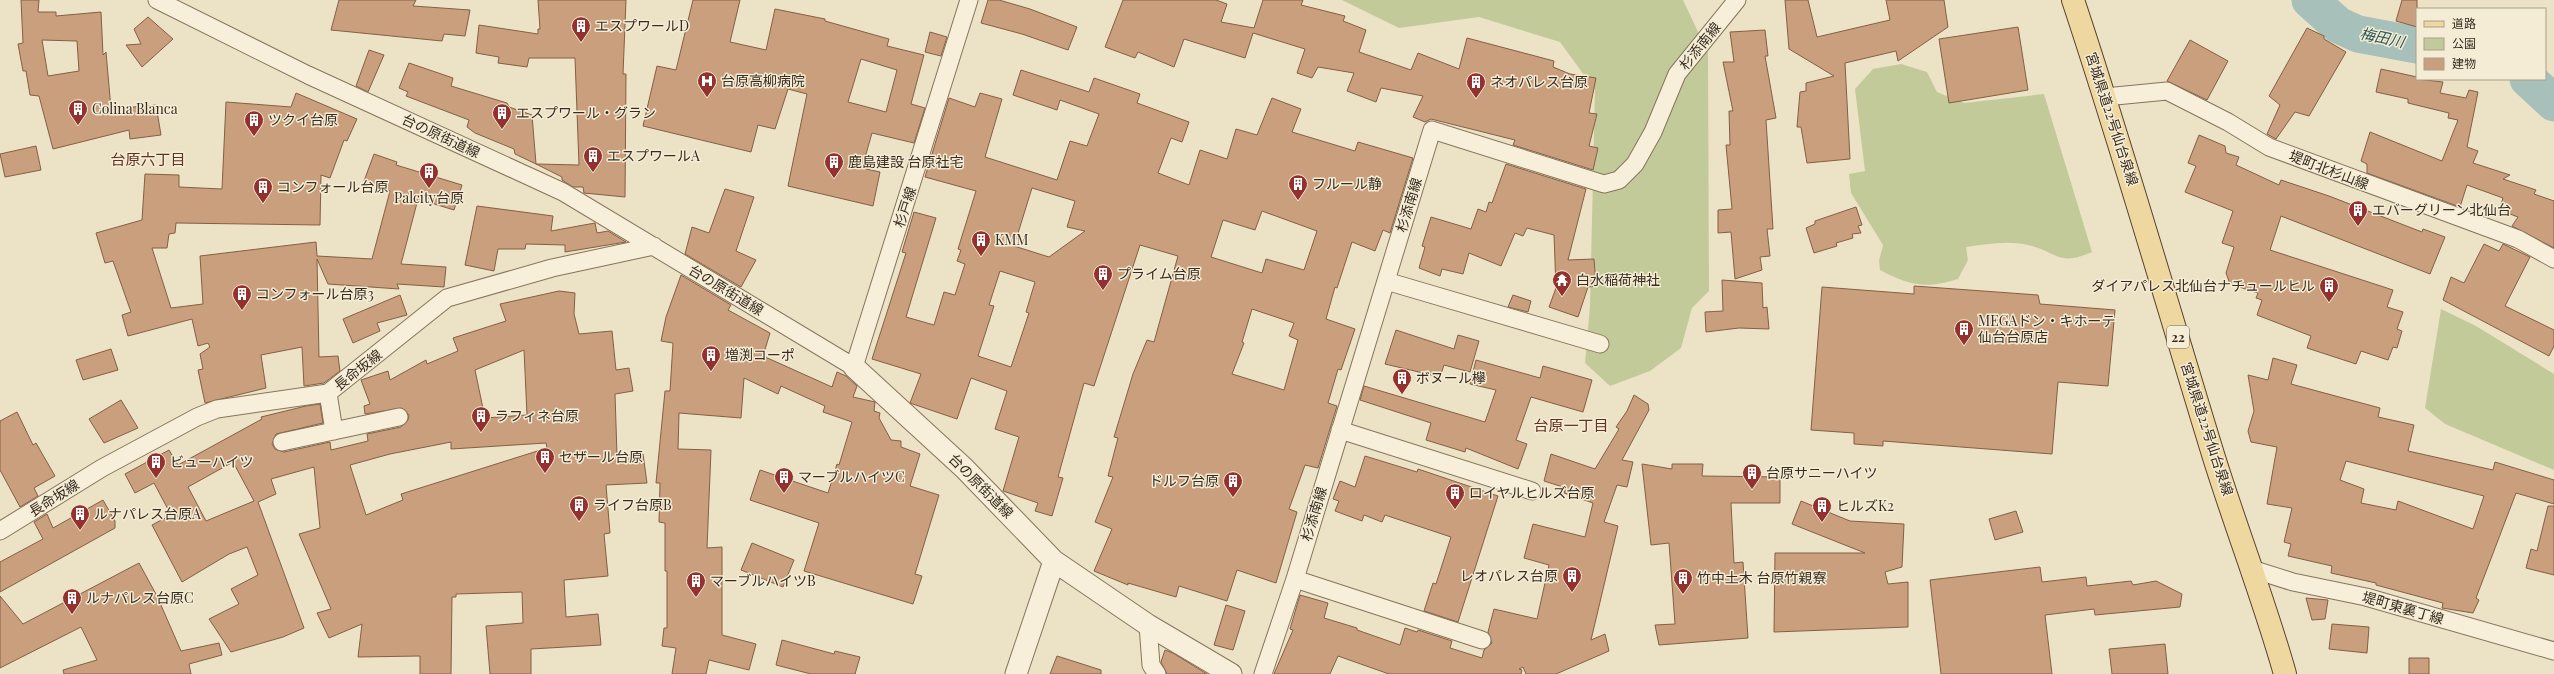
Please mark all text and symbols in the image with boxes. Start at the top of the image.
legend [2416,8,2546,80]
building icon: エスプワールD [570,15,592,43]
text: 道路 [2452,15,2476,31]
place label: エスプワールD [595,16,689,35]
street label: 杉添南線 [1675,18,1725,73]
water label: 梅田川 [2358,23,2408,52]
text: 公園 [2452,35,2476,51]
street label: 宮城県道22号仙台泉線 [2082,50,2143,188]
text: 建物 [2452,55,2476,71]
hospital icon: 台原高柳病院 [696,70,718,98]
place label: 台原高柳病院 [721,71,805,90]
building icon: ネオパレス台原 [1465,71,1487,99]
place label: ネオパレス台原 [1490,72,1588,91]
building icon: Colina Blanca [67,98,89,126]
place label: Colina Blanca [92,99,178,118]
building icon: エスプワール・グラン [491,102,513,130]
place label: エスプワール・グラン [516,103,656,122]
building icon: ツクイ台原 [243,109,265,137]
street label: 台の原街道線 [399,109,483,162]
place label: ツクイ台原 [268,110,338,129]
building icon: エスプワールA [582,145,604,173]
place label: エスプワールA [607,146,700,165]
street label: 堤町北杉山線 [2287,146,2372,193]
district label: 台原六丁目 [110,149,186,169]
building icon: 鹿島建設 台原社宅 [823,151,845,179]
place label: 鹿島建設 台原社宅 [848,152,964,171]
building icon: Palcity台原 [418,161,440,189]
building icon: フルール静 [1287,173,1309,201]
place label: フルール静 [1312,174,1382,193]
street label: 杉添南線 [1391,175,1426,234]
building icon: コンフォール台原 [252,176,274,204]
place label: コンフォール台原 [277,177,389,196]
street label: 杉戸線 [889,184,920,230]
place label: Palcity台原 [394,188,464,207]
building icon: エバーグリーン北仙台 [2347,199,2369,227]
place label: エバーグリーン北仙台 [2372,200,2511,219]
building icon: KMM [970,229,992,257]
place label: KMM [995,230,1029,249]
street label: 台の原街道線 [685,260,767,319]
building icon: プライム台原 [1092,263,1114,291]
place label: プライム台原 [1117,264,1201,283]
temple icon: 白水稲荷神社 [1551,269,1573,297]
place label: 白水稲荷神社 [1576,270,1660,289]
building icon: ダイアパレス北仙台ナチュールヒル [2318,275,2340,303]
place label: ダイアパレス北仙台ナチュールヒル [2091,276,2315,295]
building icon: コンフォール台原3 [231,283,253,311]
place label: コンフォール台原3 [256,284,374,303]
place label: MEGAドン・キホーテ 仙台台原店 [1978,311,2115,346]
building icon: MEGAドン・キホーテ 仙台台原店 [1953,318,1975,346]
road number: 22 [2167,326,2189,348]
building icon: 増渕コーポ [700,344,722,372]
street label: 長命坂線 [330,345,386,394]
place label: 増渕コーポ [725,345,795,364]
street label: 宮城県道22号仙台泉線 [2177,360,2238,498]
building icon: ボヌール欅 [1391,367,1413,395]
place label: ボヌール欅 [1416,368,1486,387]
building icon: ラフィネ台原 [470,405,492,433]
place label: ラフィネ台原 [495,406,579,425]
district label: 台原一丁目 [1533,415,1609,435]
building icon: セザール台原 [534,446,556,474]
place label: セザール台原 [559,447,643,466]
street label: 台の原街道線 [945,449,1018,522]
building icon: ビューハイツ [145,451,167,479]
place label: ビューハイツ [170,452,253,471]
building icon: 台原サニーハイツ [1741,462,1763,490]
place label: 台原サニーハイツ [1766,463,1877,482]
building icon: マーブルハイツC [773,466,795,494]
place label: マーブルハイツC [798,467,905,486]
building icon: ドルフ台原 [1222,470,1244,498]
place label: ドルフ台原 [1149,471,1219,490]
street label: 長命坂線 [25,475,83,520]
building icon: ロイヤルヒルズ台原 [1444,482,1466,510]
place label: ロイヤルヒルズ台原 [1469,483,1595,502]
street label: 杉添南線 [1296,484,1331,543]
building icon: ライフ台原B [568,494,590,522]
place label: ライフ台原B [593,495,672,514]
building icon: ヒルズK2 [1811,495,1833,523]
place label: ヒルズK2 [1836,496,1894,515]
building icon: ルナパレス台原A [69,503,91,531]
place label: ルナパレス台原A [94,504,201,523]
building icon: レオパレス台原 [1561,565,1583,593]
place label: レオパレス台原 [1460,566,1558,585]
building icon: 竹中土木 台原竹親寮 [1672,567,1694,595]
place label: 竹中土木 台原竹親寮 [1697,568,1827,587]
building icon: マーブルハイツB [685,570,707,598]
place label: マーブルハイツB [710,571,816,590]
building icon: ルナパレス台原C [61,587,83,615]
street label: 堤町東裏丁線 [2360,587,2446,628]
place label: ルナパレス台原C [86,588,194,607]

